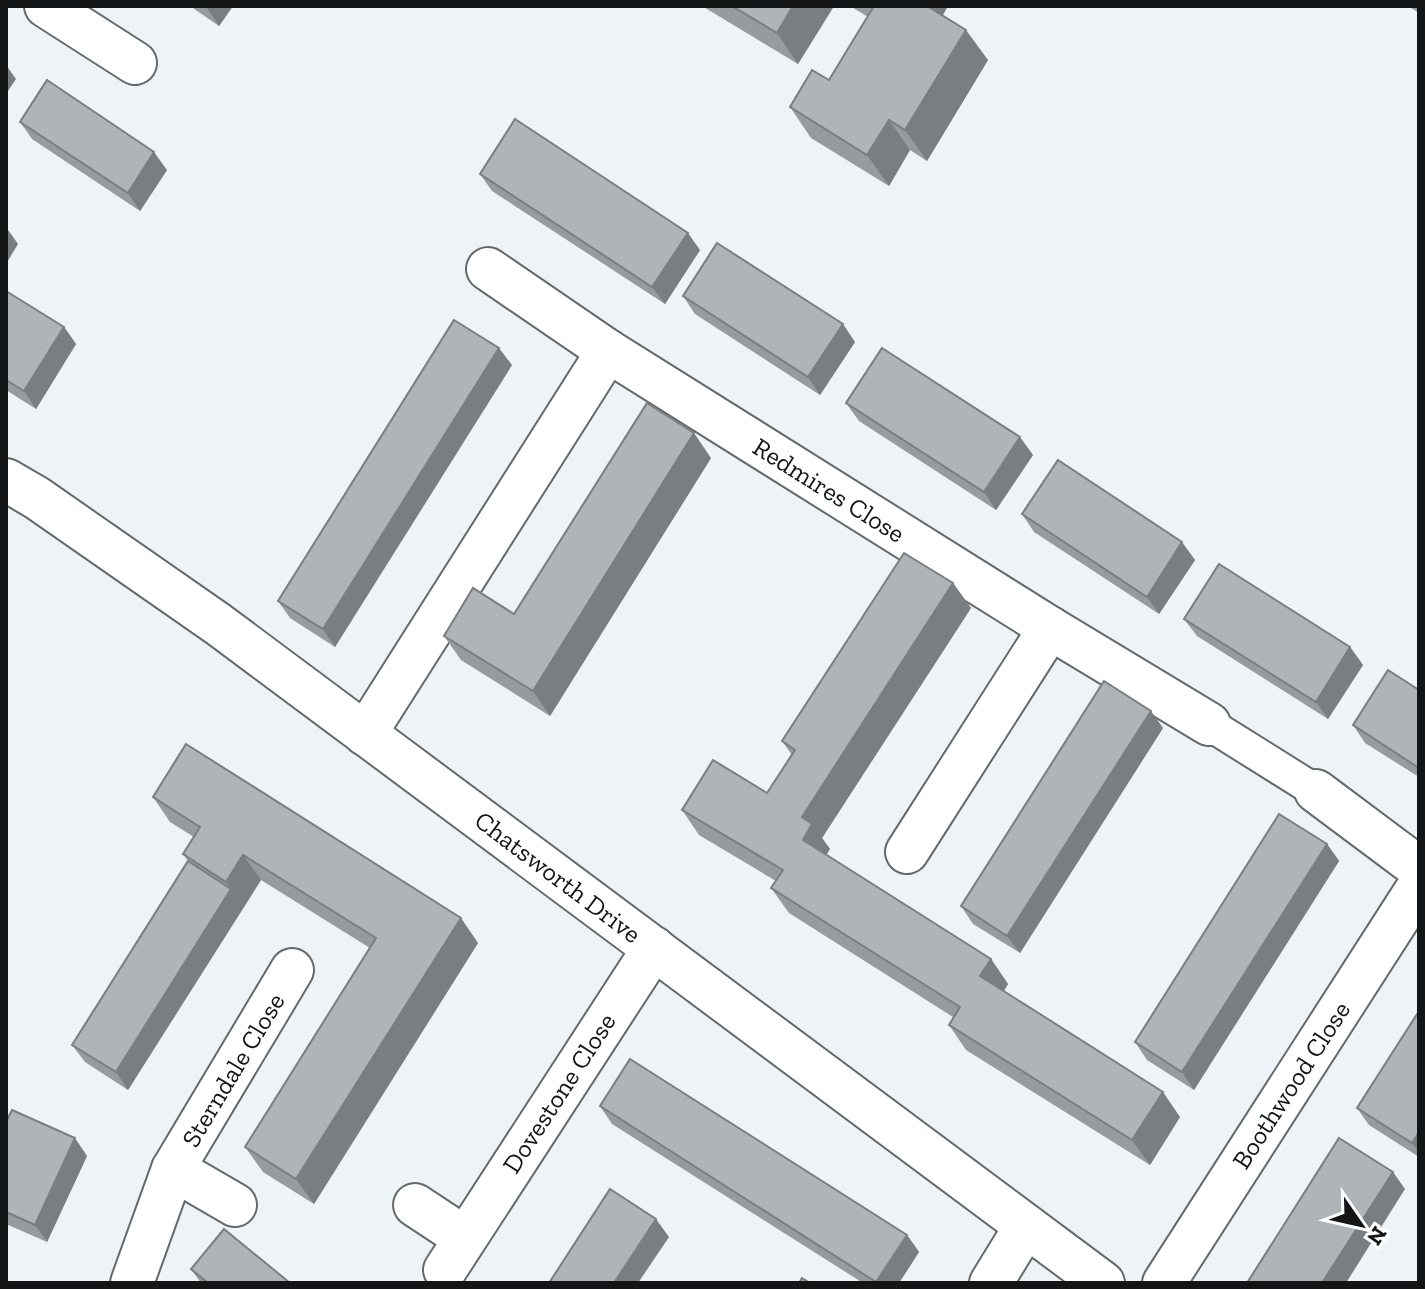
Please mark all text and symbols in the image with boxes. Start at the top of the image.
street label: Redmires Close [747,431,911,549]
street label: Chatsworth Drive [469,804,647,950]
street label: Sterndale Close [174,987,292,1153]
street label: Boothwood Close [1225,995,1357,1175]
street label: Dovestone Close [495,1007,623,1179]
north arrow [1321,1185,1401,1265]
text: N [1361,1221,1393,1251]

